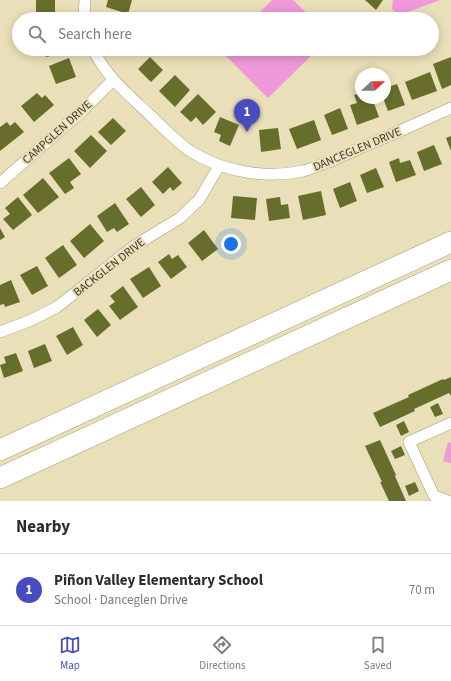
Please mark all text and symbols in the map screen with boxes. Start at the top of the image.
search box [12,12,439,56]
icon: search [26,23,48,45]
text: Search here [58,24,132,45]
north arrow [355,68,391,104]
street label: CAMPGLEN DRIVE [19,96,96,168]
pin: 1 [234,99,260,132]
street label: DANCEGLEN DRIVE [310,123,404,176]
street label: BACKGLEN DRIVE [70,234,149,301]
your location [221,234,241,254]
text: Nearby [16,515,70,539]
text: Piñon Valley Elementary School [54,570,263,591]
text: 1 [26,581,32,599]
text: 70 m [409,581,435,599]
text: School · Danceglen Drive [54,591,188,609]
tab: Map [59,634,81,673]
tab: Directions [199,634,246,673]
tab: Saved [364,634,392,673]

